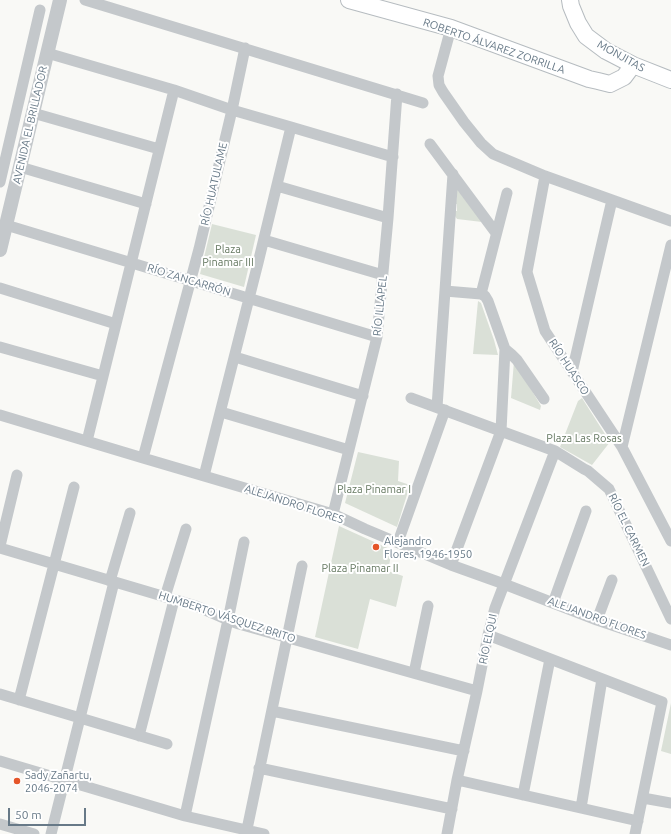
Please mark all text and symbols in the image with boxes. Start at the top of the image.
street label: ROBERTO ÁLVAREZ ZORRILLA [421,15,567,77]
street label: MONJITAS [595,37,647,75]
street label: AVENIDA EL BRILLADOR [10,65,50,185]
street label: RÍO HUATULAME [198,141,230,227]
park label: Plaza Pinamar III [202,242,254,268]
street label: RÍO ZANCARRÓN [146,261,232,299]
street label: RÍO ILLAPEL [370,275,390,337]
street label: RÍO HUASCO [546,337,592,397]
park label: Plaza Las Rosas [546,431,622,445]
street label: ALEJANDRO FLORES [243,482,345,526]
park label: Plaza Pinamar I [337,482,411,496]
street label: RÍO EL CARMEN [606,491,652,569]
place label: Alejandro Flores, 1946-1950 [384,534,472,560]
marker: Alejandro Flores, 1946-1950 [371,542,381,552]
park label: Plaza Pinamar II [322,561,398,575]
street label: HUMBERTO VÁSQUEZ BRITO [157,589,297,645]
street label: ALEJANDRO FLORES [546,594,648,642]
street label: RÍO ELQUI [476,613,500,665]
place label: Sady Zañartu, 2046-2074 [25,768,92,794]
marker: Sady Zañartu, 2046-2074 [12,776,22,786]
scale bar [10,800,88,826]
text: 50 m [15,808,42,821]

